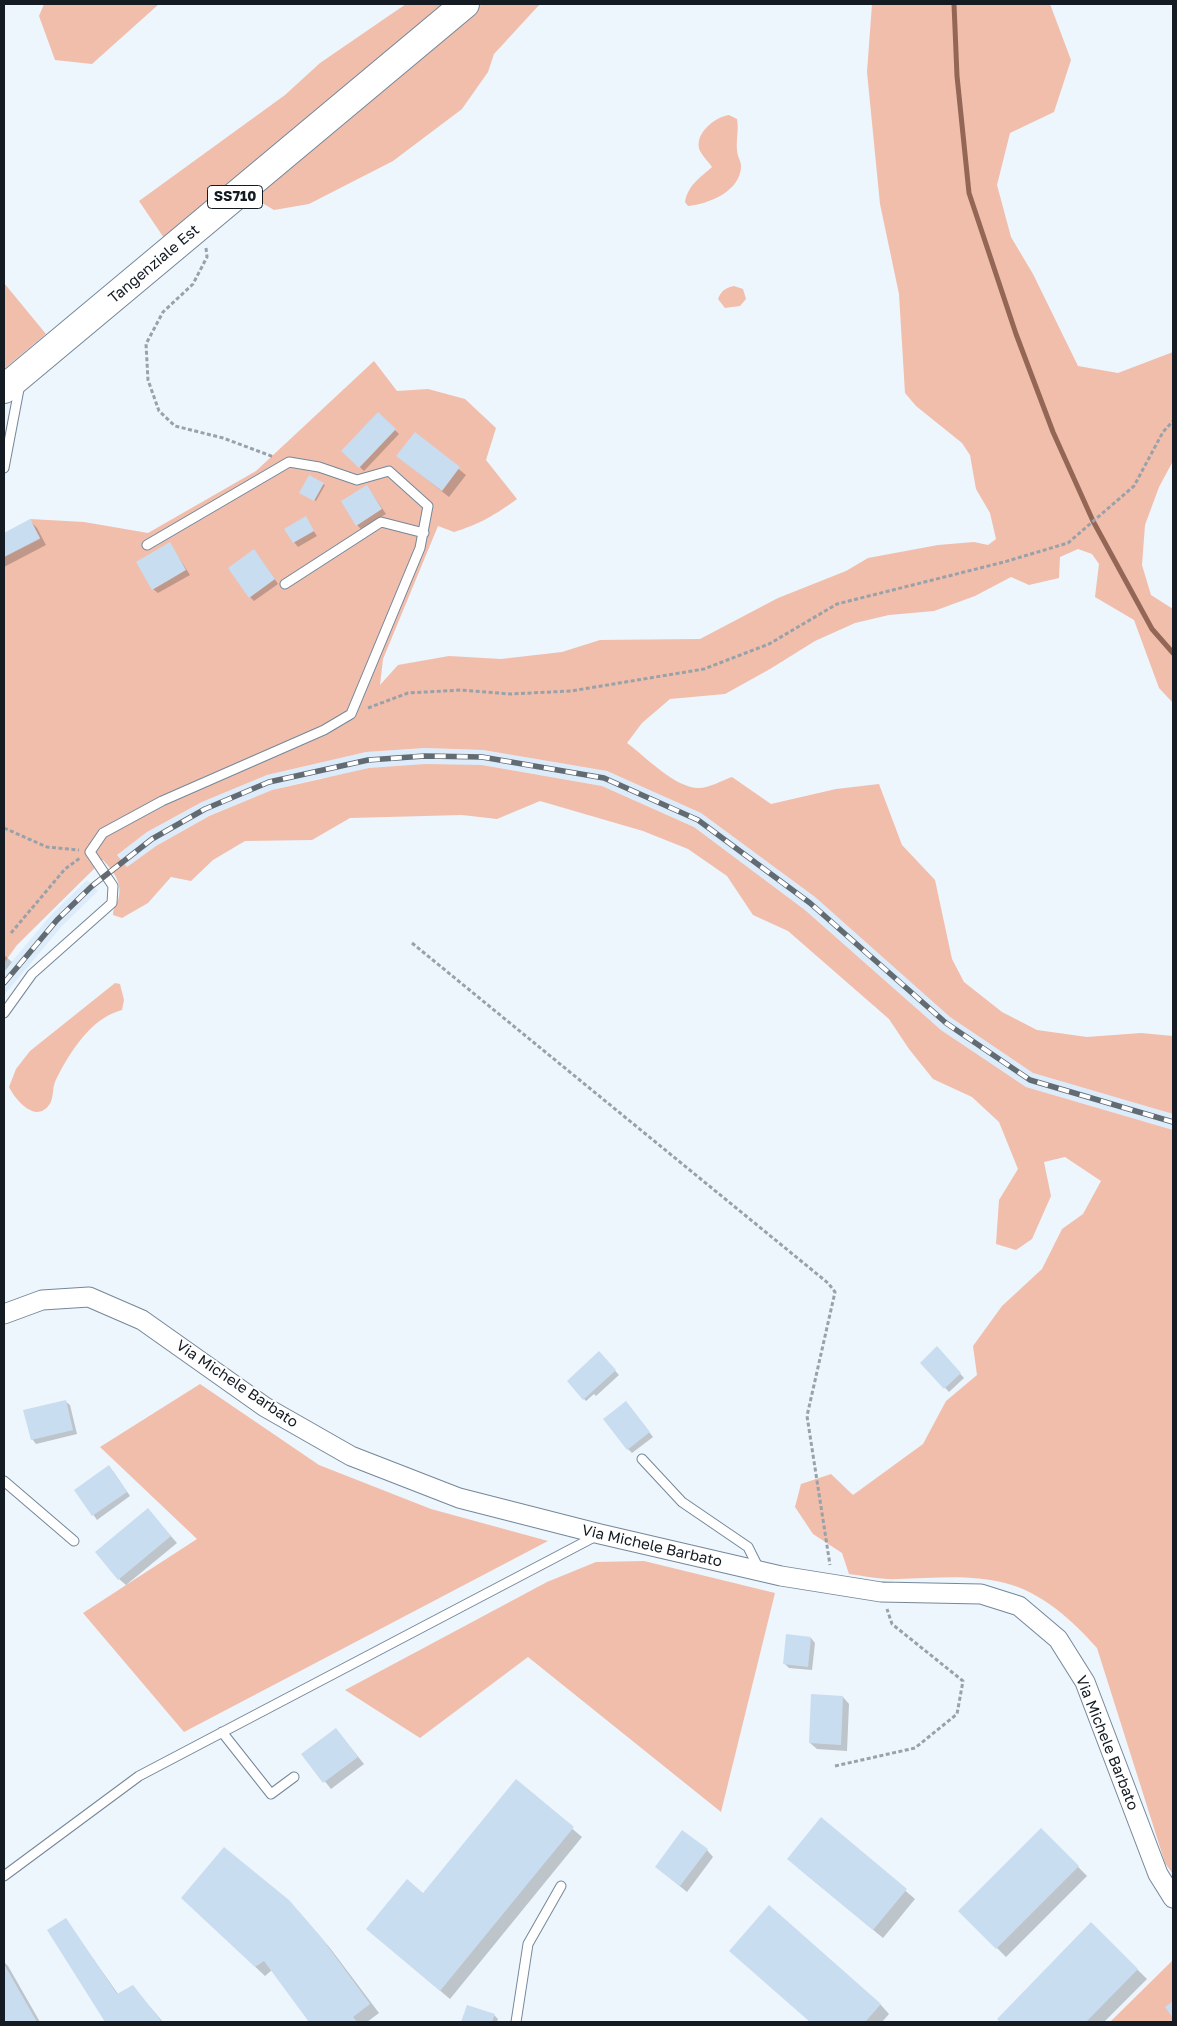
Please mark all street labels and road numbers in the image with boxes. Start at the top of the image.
road number: SS710 [208,186,262,208]
street label: Tangenziale Est [105,221,203,307]
street label: Via Michele Barbato [173,1336,301,1432]
street label: Via Michele Barbato [580,1521,724,1571]
street label: Via Michele Barbato [1072,1673,1142,1813]

